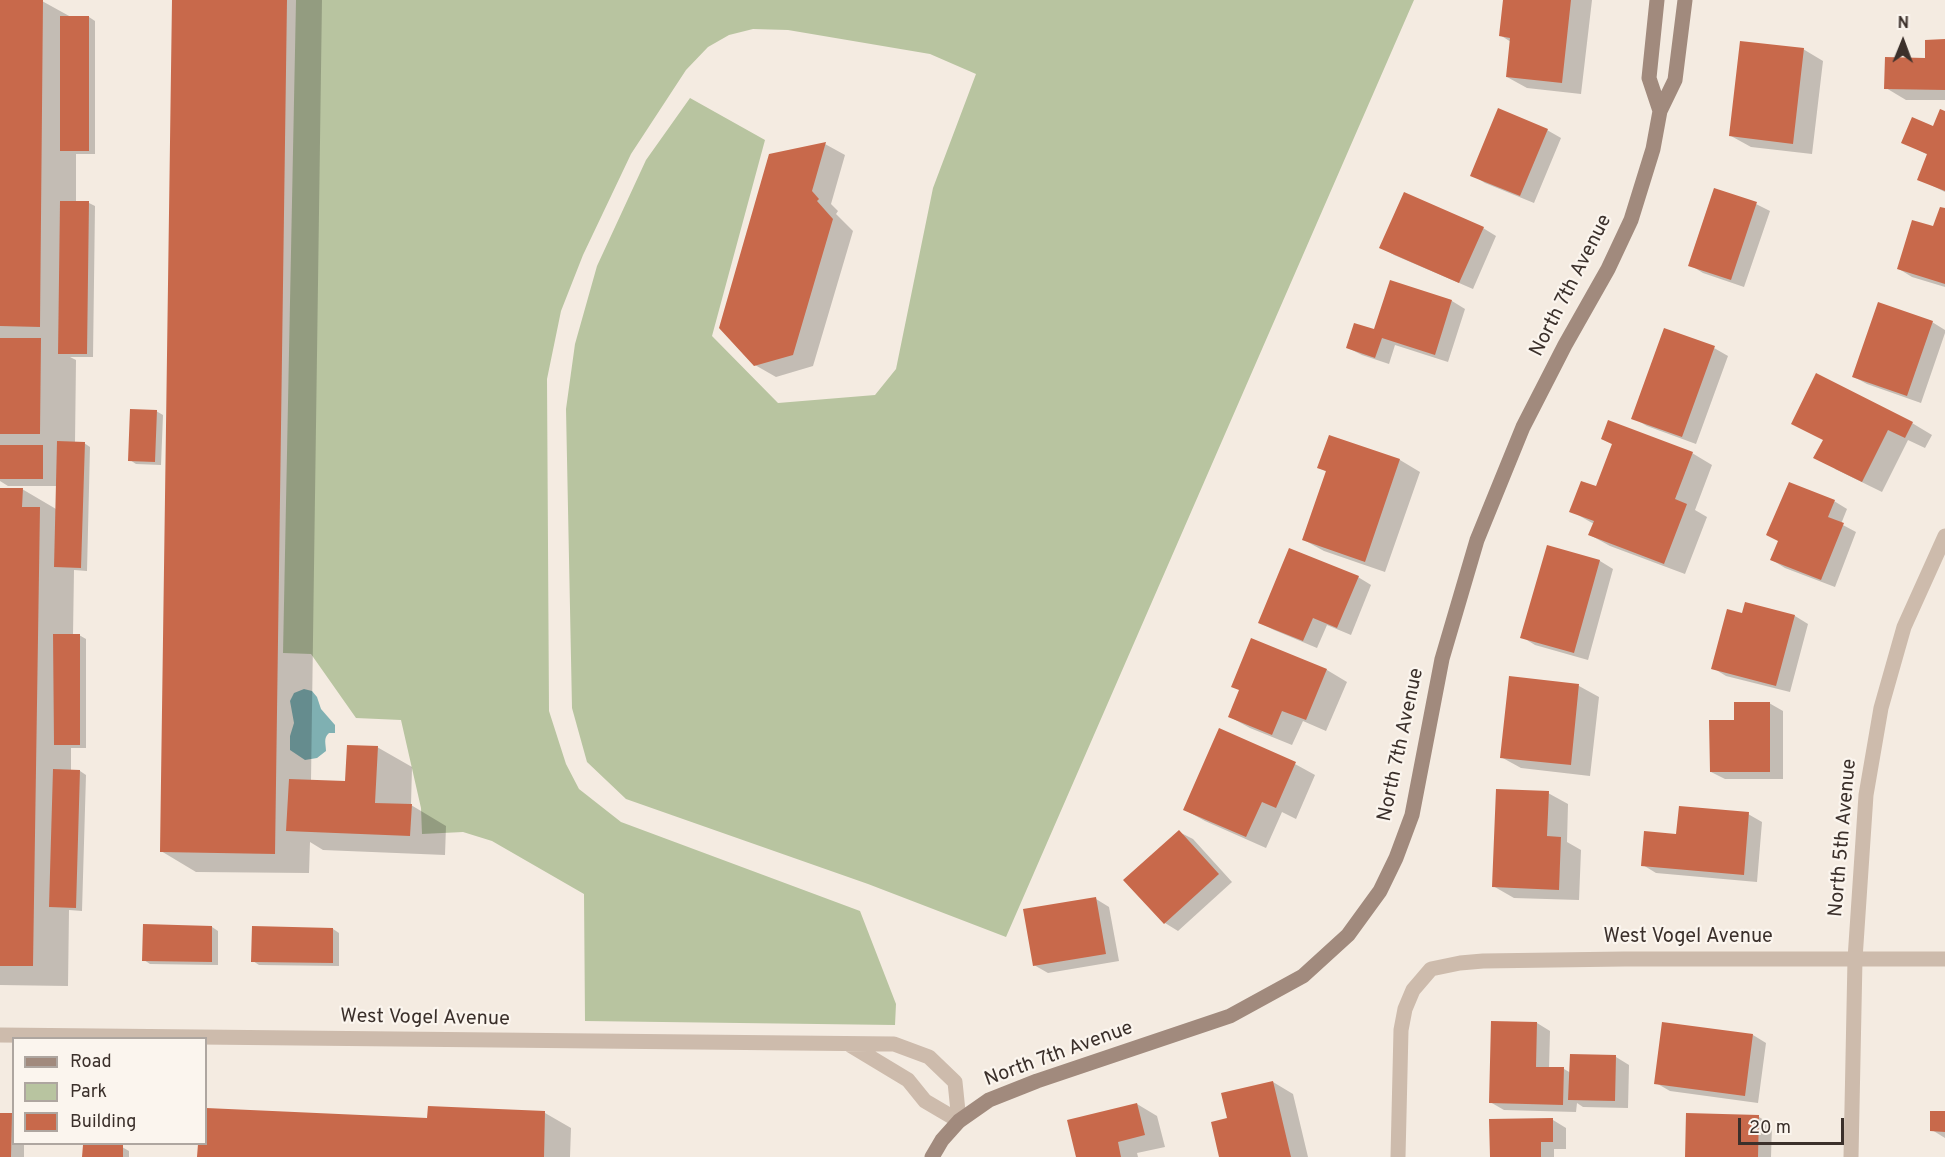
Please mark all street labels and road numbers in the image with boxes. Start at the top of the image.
street label: North 7th Avenue [1526,211,1618,361]
street label: North 7th Avenue [1374,666,1430,824]
street label: North 5th Avenue [1825,758,1863,918]
street label: West Vogel Avenue [1603,926,1773,950]
street label: West Vogel Avenue [340,1006,510,1032]
street label: North 7th Avenue [981,1017,1137,1093]

